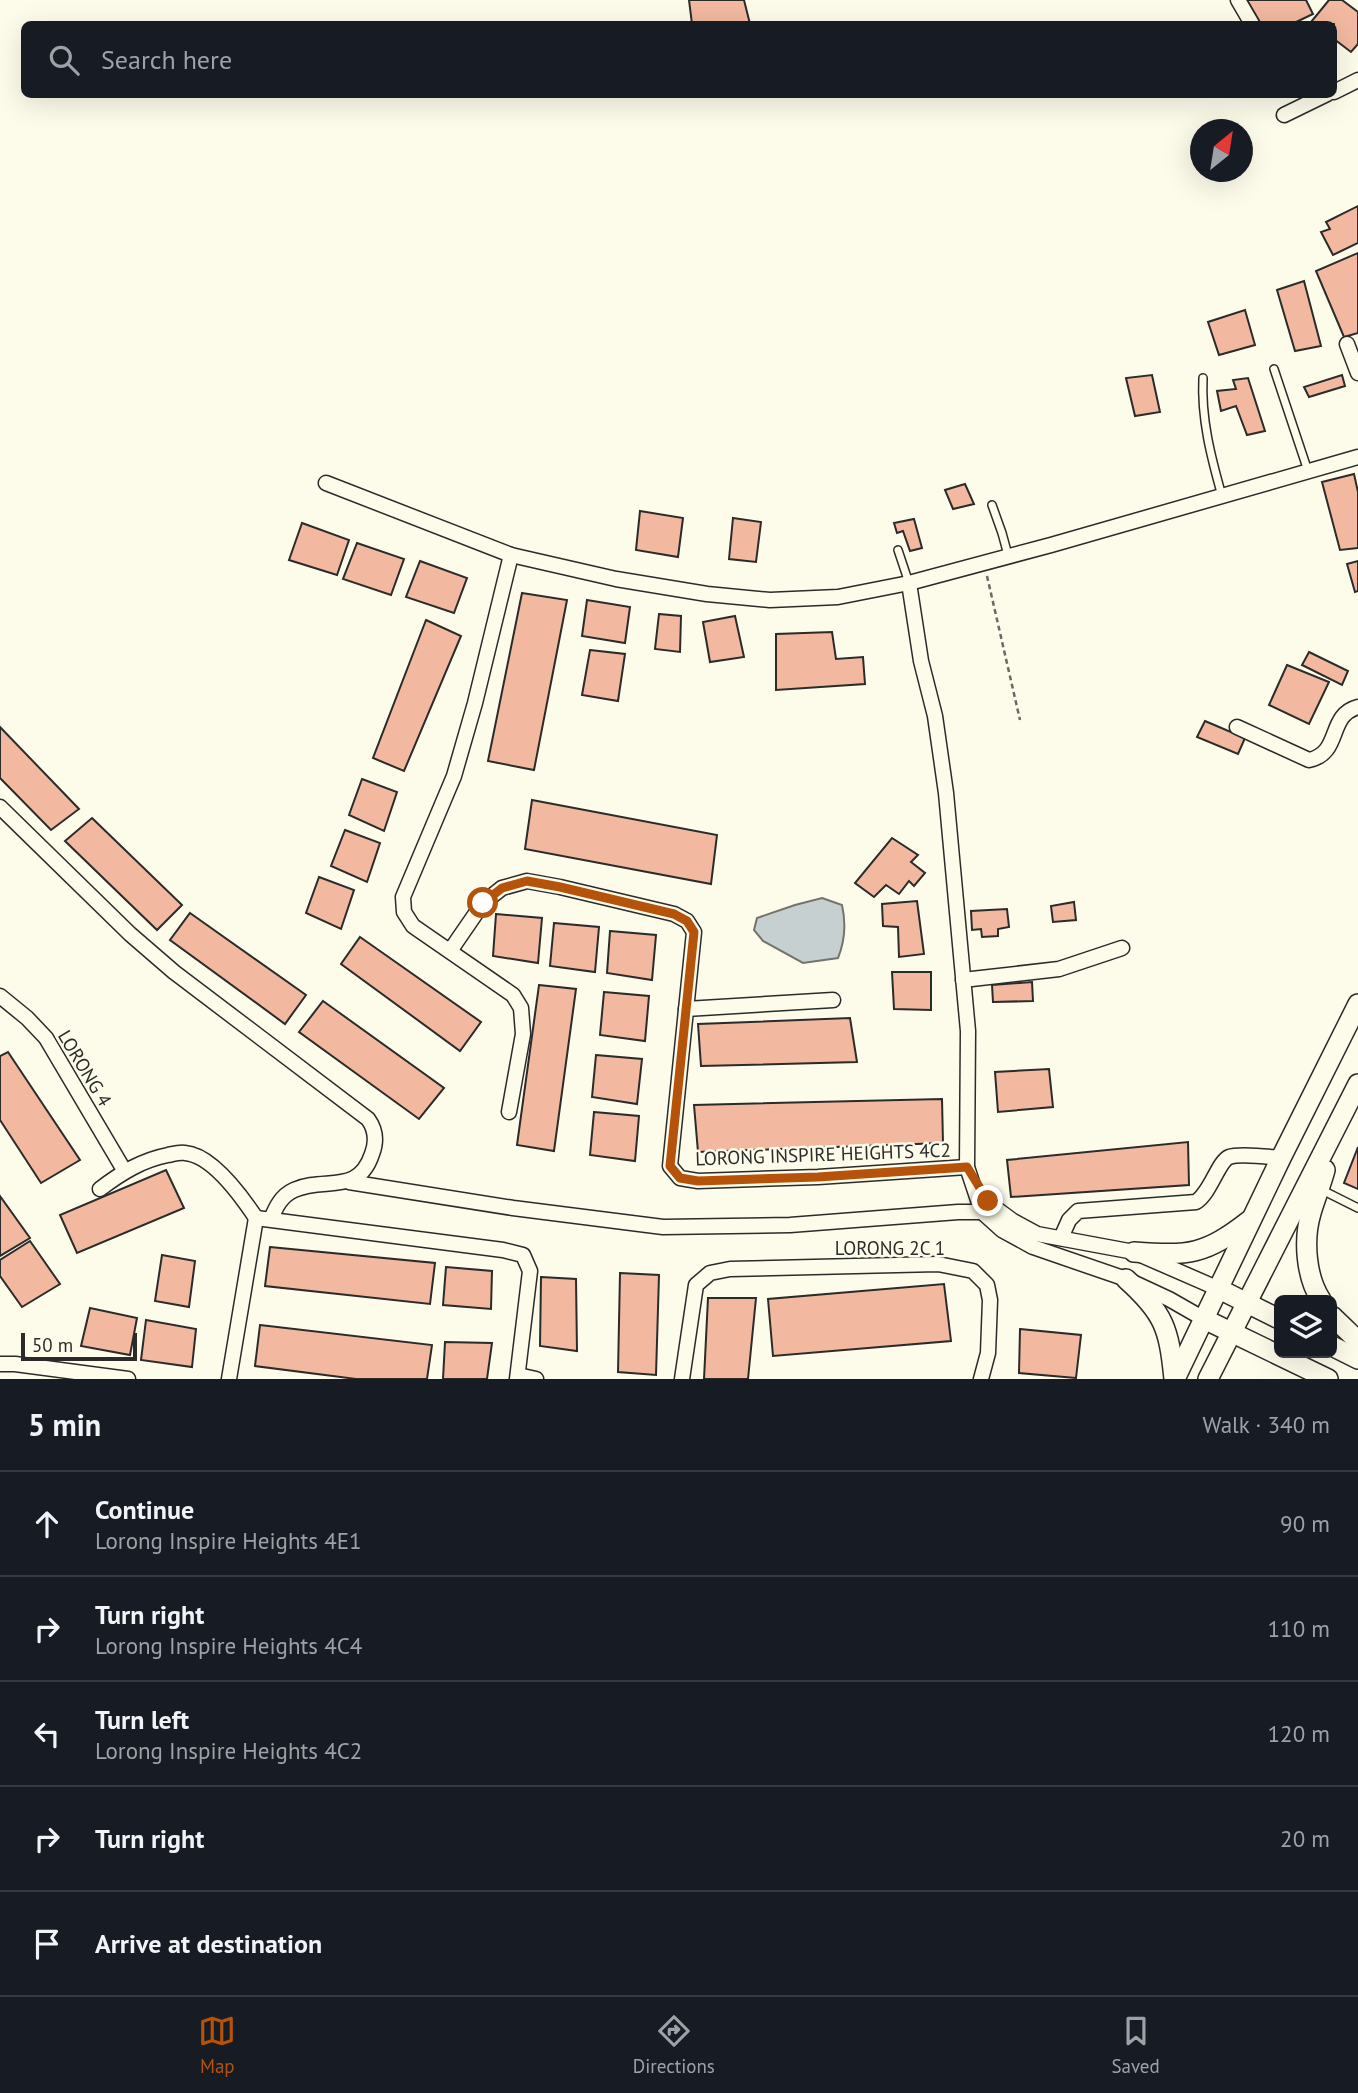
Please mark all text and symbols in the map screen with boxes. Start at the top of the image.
search box [21,21,1337,98]
icon: search [45,41,83,79]
text: Search here [101,43,232,76]
north arrow [1190,119,1253,182]
route start [467,887,498,918]
street label: LORONG 4 [53,1025,117,1111]
street label: LORONG INSPIRE HEIGHTS 4C2 [695,1138,951,1170]
route end [972,1185,1003,1216]
street label: LORONG 2C 1 [835,1236,945,1260]
map controls [1274,1295,1337,1358]
button: layers [1274,1295,1337,1358]
scale bar [21,1330,136,1362]
text: 50 m [32,1333,73,1357]
text: 5 min [28,1405,101,1444]
text: Walk · 340 m [1203,1410,1330,1439]
text: Continue [95,1493,194,1526]
icon: ahead [28,1505,66,1543]
text: 90 m [1280,1509,1330,1538]
text: Lorong Inspire Heights 4E1 [95,1526,362,1555]
text: Turn right [95,1598,204,1631]
icon: right [28,1610,66,1648]
text: 110 m [1268,1614,1330,1643]
text: Lorong Inspire Heights 4C4 [95,1631,362,1660]
text: Turn left [95,1703,189,1736]
icon: left [28,1715,66,1753]
text: 120 m [1268,1719,1330,1748]
text: Lorong Inspire Heights 4C2 [95,1736,362,1765]
icon: right [28,1820,66,1858]
text: Turn right [95,1822,204,1855]
text: 20 m [1280,1824,1330,1853]
icon: arrive [28,1925,66,1963]
text: Arrive at destination [95,1927,322,1960]
tab: Map [198,2012,236,2078]
tab: Directions [633,2012,715,2078]
tab: Saved [1111,2012,1160,2078]

